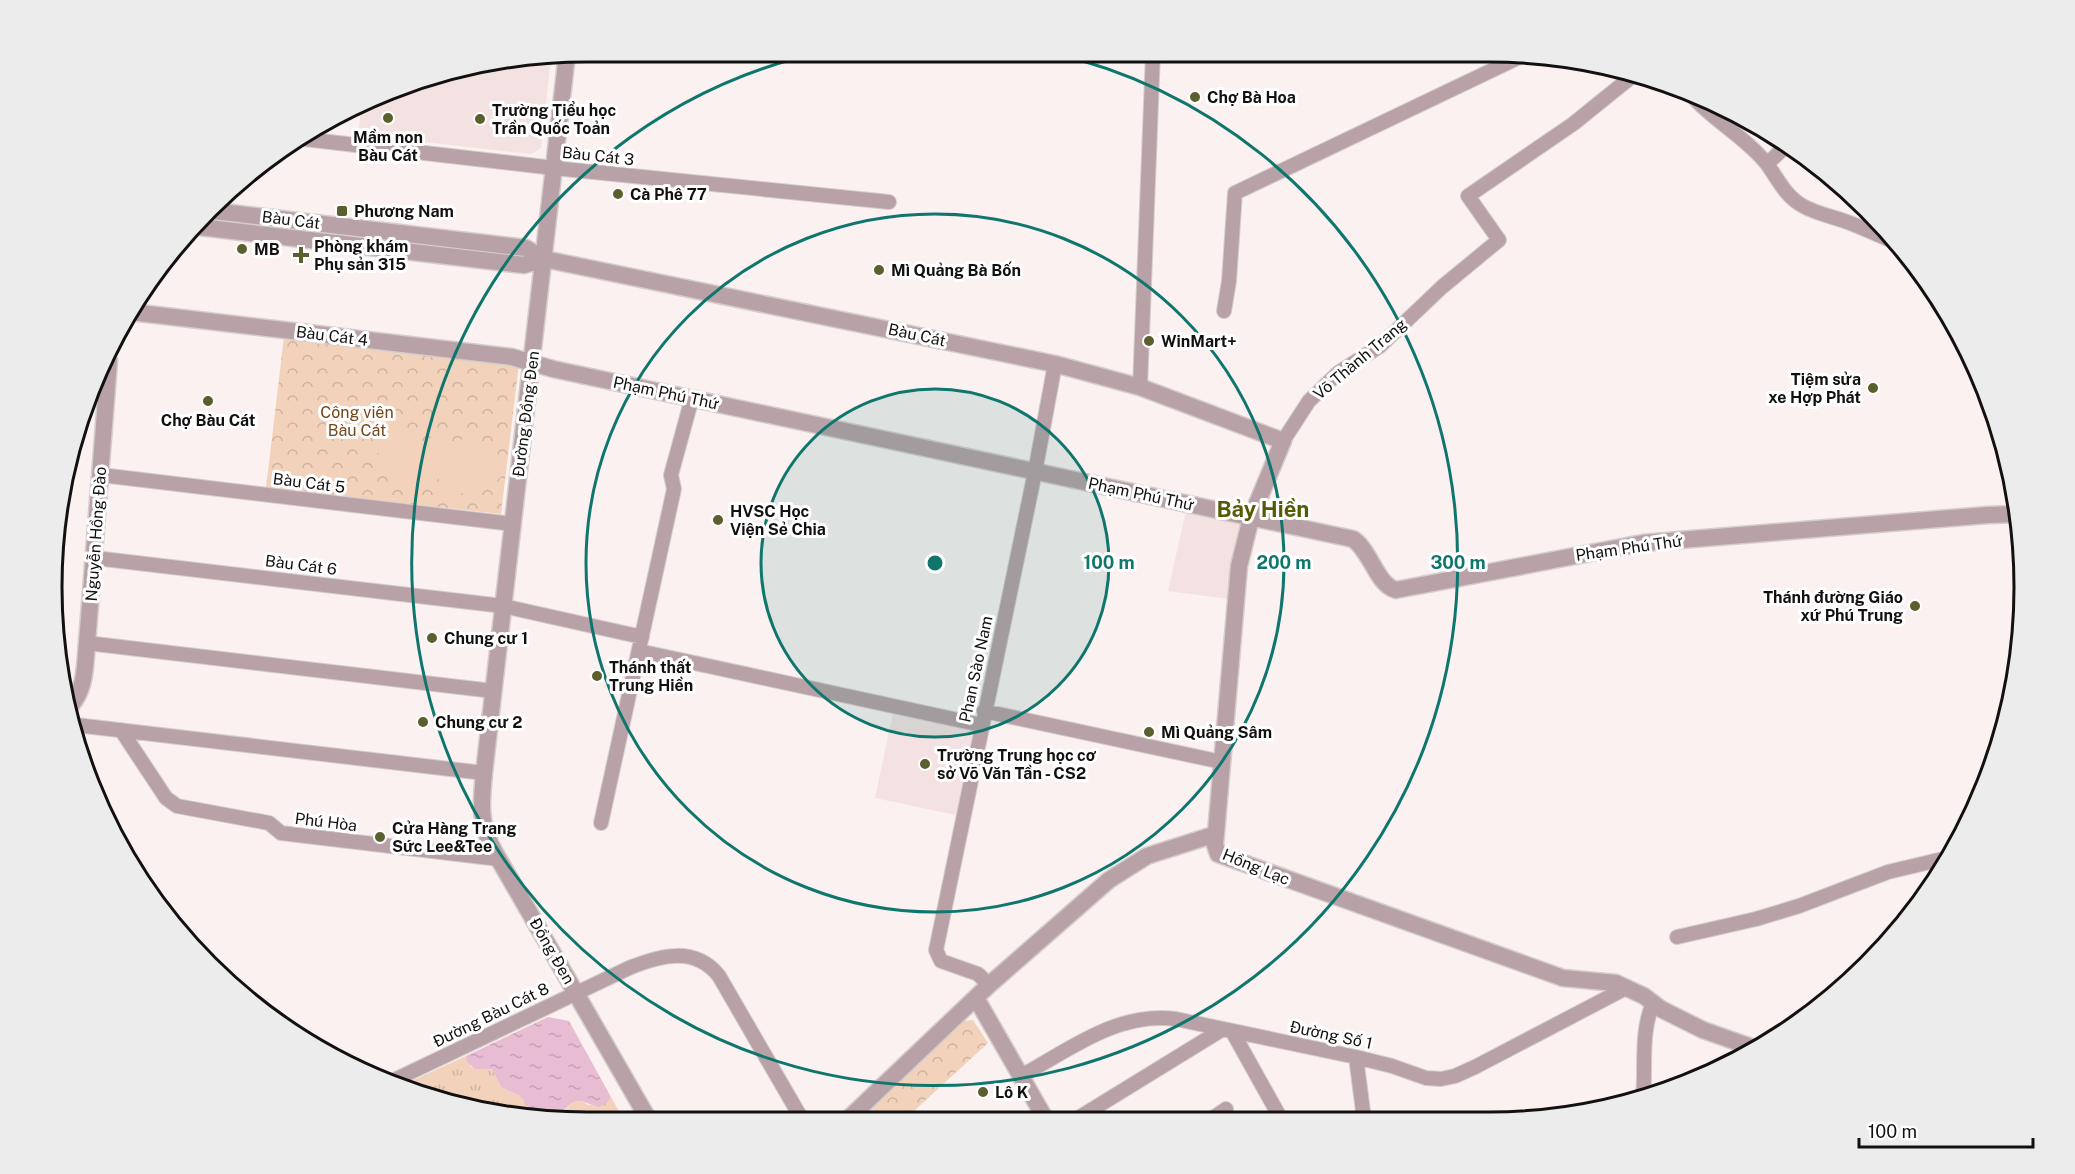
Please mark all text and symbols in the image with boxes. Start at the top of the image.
place label: Chợ Bà Hoa [1207,88,1296,107]
marker: Chợ Bà Hoa [1188,90,1202,104]
place label: Trường Tiểu học Trần Quốc Toản [492,100,616,138]
marker: Mầm non Bàu Cát [381,111,395,125]
marker: Trường Tiểu học Trần Quốc Toản [473,112,487,126]
place label: Mầm non Bàu Cát [353,128,423,165]
street label: Bàu Cát 3 [561,143,635,169]
place label: Cà Phê 77 [630,185,707,204]
marker: Cà Phê 77 [611,187,625,201]
place label: Phương Nam [354,202,454,221]
marker: Phương Nam [335,204,349,218]
street label: Bàu Cát [261,207,321,233]
place label: Phòng khám Phụ sản 315 [314,237,408,274]
place label: MB [254,240,280,259]
marker: MB [235,242,249,256]
marker: Phòng khám Phụ sản 315 [292,246,310,264]
place label: Mì Quảng Bà Bốn [891,261,1021,280]
marker: Mì Quảng Bà Bốn [872,263,886,277]
street label: Võ Thành Trang [1310,315,1410,403]
street label: Bàu Cát [886,320,948,350]
street label: Bàu Cát 4 [295,322,369,350]
place label: WinMart+ [1161,332,1237,351]
marker: WinMart+ [1142,334,1156,348]
street label: Đường Đồng Đen [509,350,543,478]
place label: Tiệm sửa xe Hợp Phát [1768,370,1861,407]
street label: Phạm Phú Thứ [611,373,721,414]
marker: Tiệm sửa xe Hợp Phát [1866,381,1880,395]
marker: Chợ Bàu Cát [201,394,215,408]
park label: Công viên Bàu Cát [320,403,394,440]
place label: Chợ Bàu Cát [161,411,256,430]
street label: Nguyễn Hồng Đào [82,466,110,602]
street label: Bàu Cát 5 [272,469,346,497]
street label: Phạm Phú Thứ [1086,474,1196,515]
district label: Bảy Hiền [1217,496,1309,522]
place label: HVSC Học Viện Sẻ Chia [730,502,826,539]
marker: HVSC Học Viện Sẻ Chia [711,513,725,527]
street label: Phạm Phú Thứ [1574,531,1684,565]
street label: Bàu Cát 6 [264,551,338,579]
text: 100 m [1083,552,1135,573]
text: 200 m [1257,552,1311,573]
text: 300 m [1430,552,1486,573]
centre of rings [925,553,945,573]
place label: Thánh đường Giáo xứ Phú Trung [1763,588,1903,625]
marker: Thánh đường Giáo xứ Phú Trung [1908,599,1922,613]
street label: Phan Sào Nam [955,614,997,724]
place label: Chung cư 1 [444,629,528,648]
marker: Chung cư 1 [425,631,439,645]
place label: Thánh thất Trung Hiền [609,658,693,695]
marker: Thánh thất Trung Hiền [590,669,604,683]
place label: Chung cư 2 [435,713,522,732]
marker: Chung cư 2 [416,715,430,729]
place label: Mì Quảng Sâm [1161,723,1272,742]
marker: Mì Quảng Sâm [1142,725,1156,739]
place label: Trường Trung học cơ sở Võ Văn Tần - CS2 [937,746,1097,783]
marker: Trường Trung học cơ sở Võ Văn Tần - CS2 [918,757,932,771]
street label: Phú Hòa [294,809,358,835]
place label: Cửa Hàng Trang Sức Lee&Tee [392,819,517,856]
marker: Cửa Hàng Trang Sức Lee&Tee [373,830,387,844]
street label: Hồng Lạc [1220,845,1292,889]
street label: Đồng Đen [526,915,578,987]
street label: Đường Bàu Cát 8 [430,979,552,1051]
street label: Đường Số 1 [1288,1017,1374,1053]
place label: Lô K [995,1083,1029,1102]
marker: Lô K [976,1085,990,1099]
scale bar [1859,1111,2033,1149]
text: 100 m [1868,1121,1917,1142]

